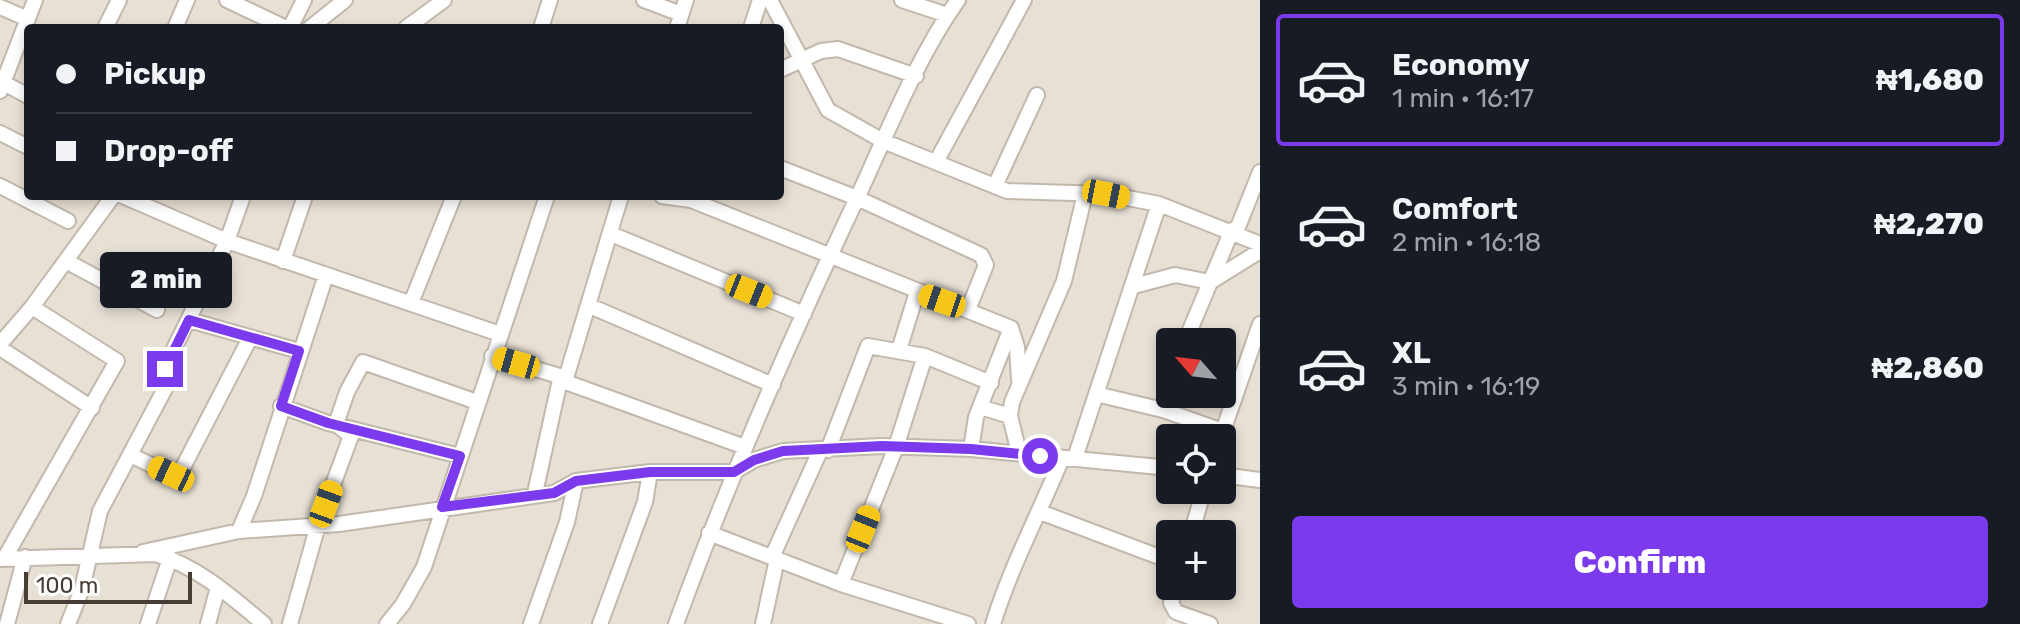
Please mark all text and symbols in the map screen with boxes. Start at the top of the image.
icon: car [1296,44,1368,116]
text: Economy [1392,47,1530,83]
text: Pickup [104,56,206,92]
text: ₦1,680 [1876,62,1984,98]
text: 1 min · 16:17 [1392,83,1534,114]
text: Drop-off [104,133,233,169]
car [1080,178,1132,210]
icon: car [1296,188,1368,260]
text: Comfort [1392,191,1518,227]
text: ₦2,270 [1874,206,1984,242]
text: 2 min · 16:18 [1392,227,1541,258]
callout: 2 min [99,253,231,309]
text: 2 min [130,264,202,295]
car [722,271,776,311]
car [915,282,969,320]
north arrow [1156,328,1236,408]
map controls [1156,328,1236,600]
icon: car [1296,332,1368,404]
text: XL [1392,335,1431,371]
car [490,345,542,381]
text: ₦2,860 [1871,350,1984,386]
route end [147,351,183,387]
text: 3 min · 16:19 [1392,371,1541,402]
button: locate [1156,424,1236,504]
route start [1022,438,1058,474]
car [144,453,198,495]
car [307,477,345,531]
car [843,502,883,556]
button: Confirm [1292,516,1988,608]
button: + [1156,520,1236,600]
scale bar [24,568,192,604]
text: 100 m [36,572,98,599]

